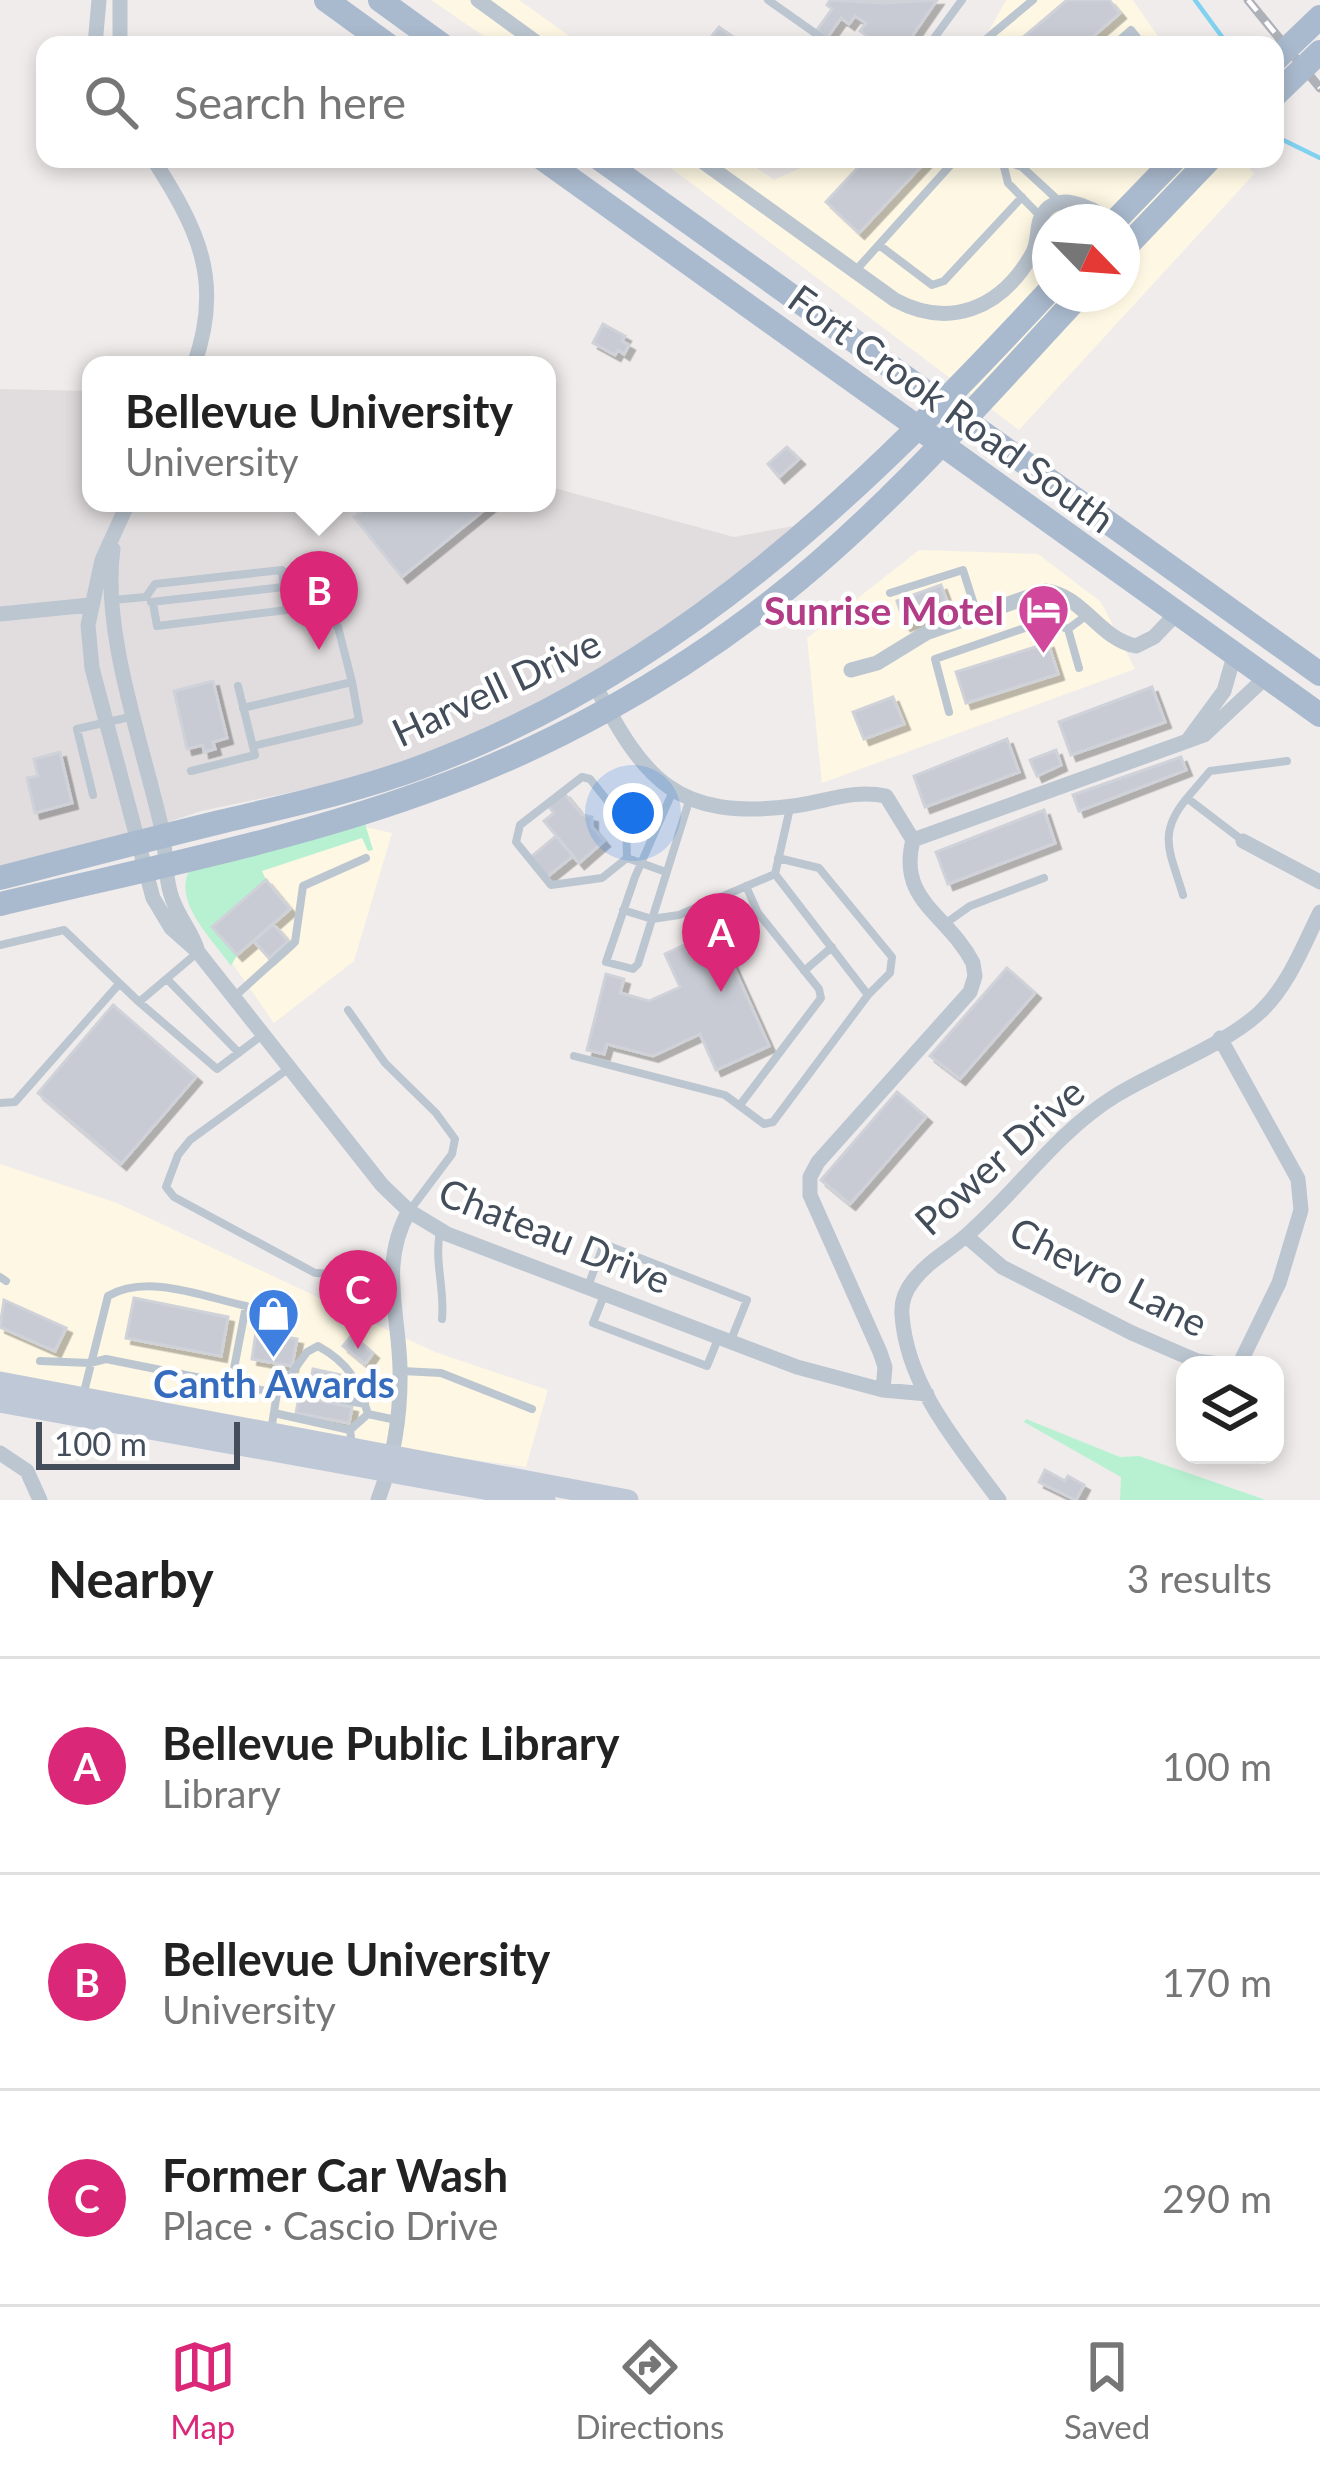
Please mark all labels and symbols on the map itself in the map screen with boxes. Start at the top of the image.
north arrow [1032,204,1140,312]
street label: Fort Crook Road South [780,274,1124,542]
pin: B [280,551,358,650]
hotel icon: Sunrise Motel [1015,582,1071,656]
place label: Sunrise Motel [764,587,1004,633]
street label: Harvell Drive [385,619,607,755]
your location [603,783,663,843]
pin: A [682,893,760,992]
street label: Power Drive [905,1068,1093,1244]
street label: Chateau Drive [433,1168,677,1302]
street label: Chevro Lane [1003,1207,1215,1345]
pin: C [319,1250,397,1349]
shop icon: Canth Awards [246,1285,302,1359]
place label: Canth Awards [153,1360,395,1406]
scale bar [36,1416,240,1469]

